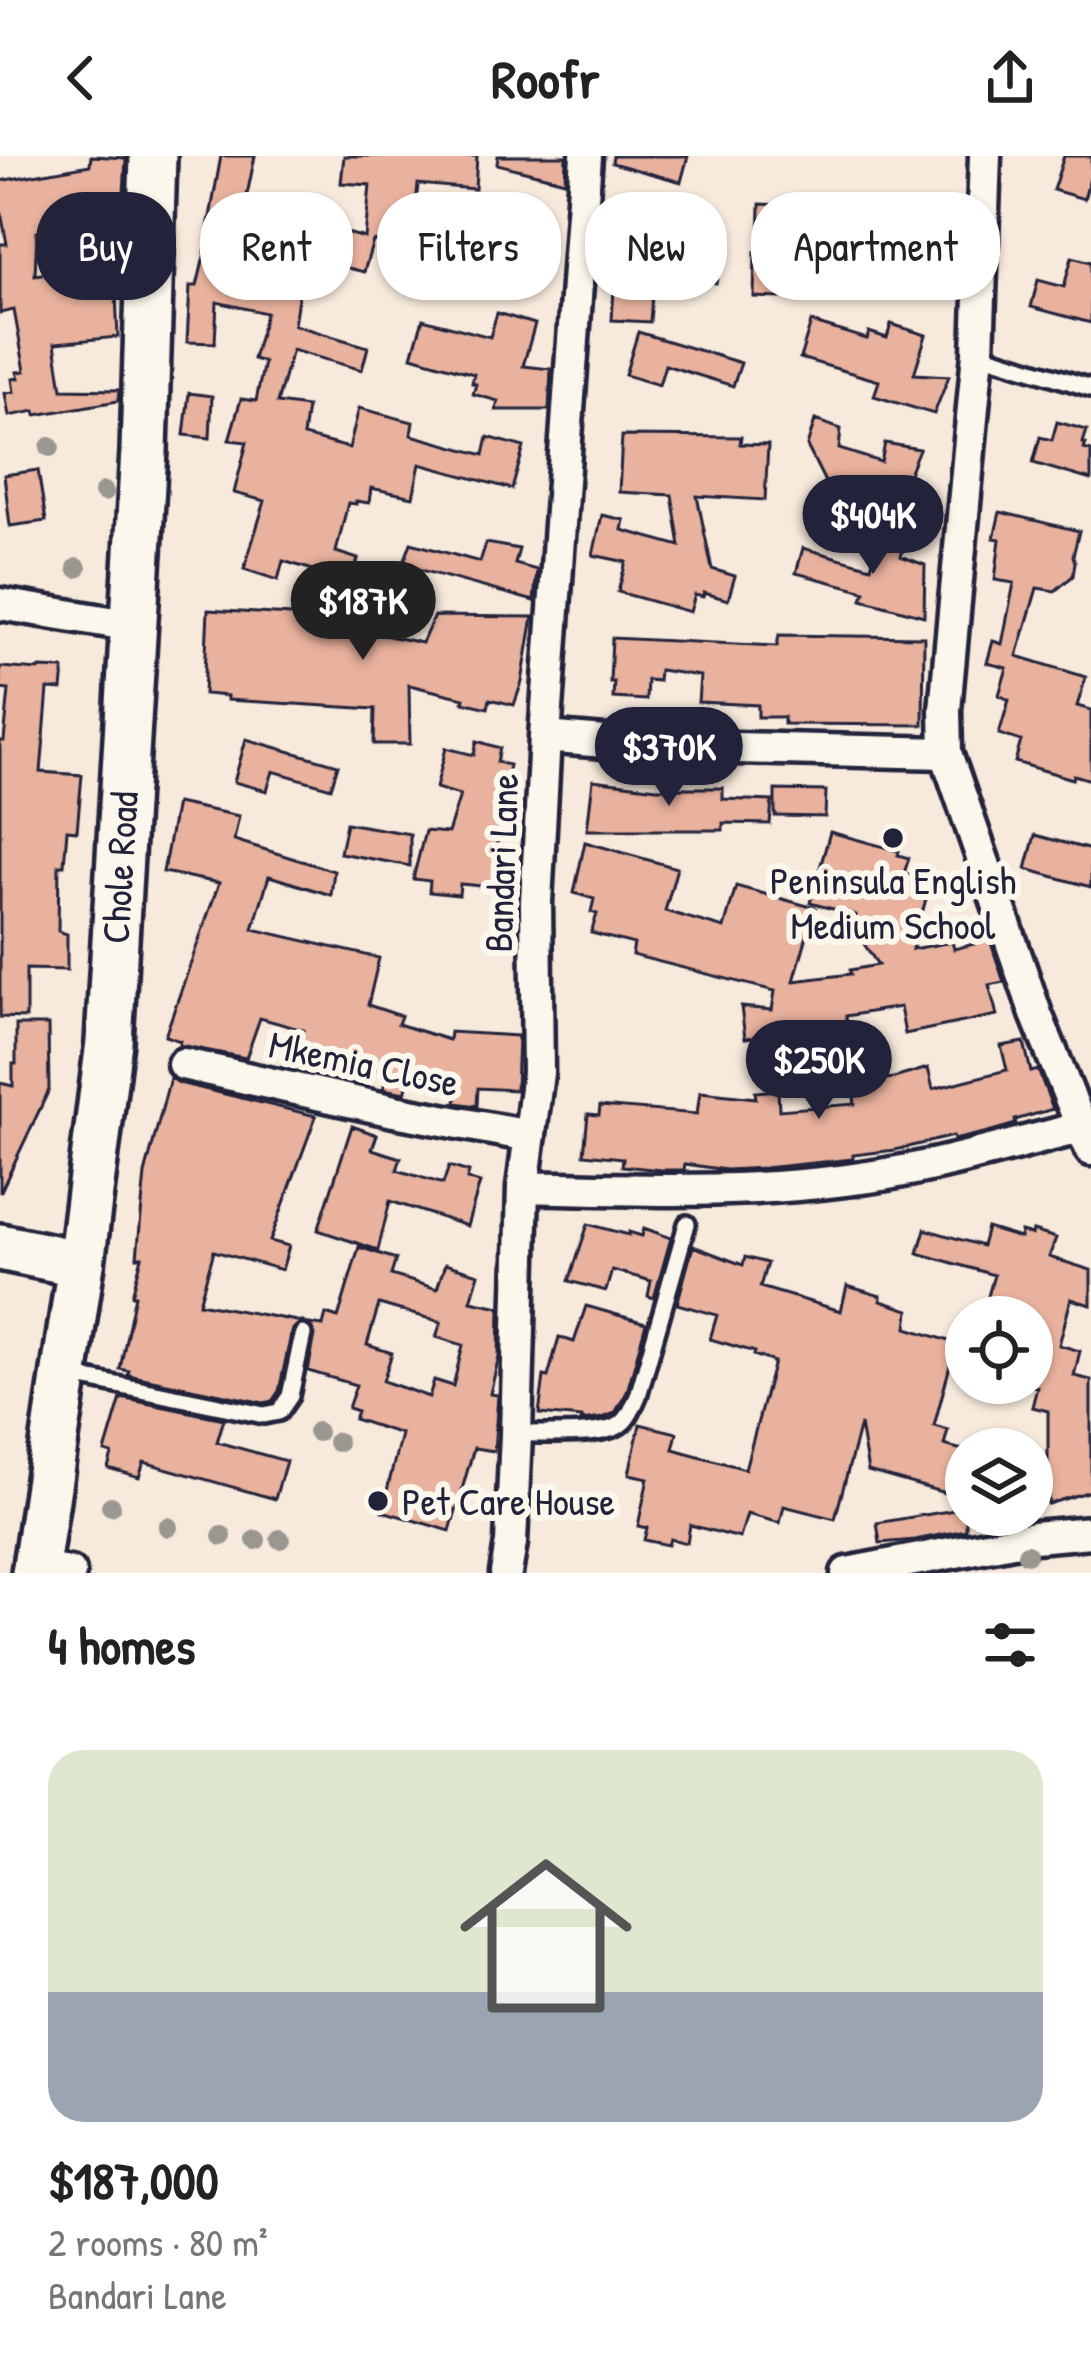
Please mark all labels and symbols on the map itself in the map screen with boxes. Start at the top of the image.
pin: $404K [789,475,957,577]
pin: $187K [279,561,447,663]
pin: $370K [585,707,753,809]
street label: Bandari Lane [471,773,530,953]
street label: Chole Road [88,790,150,945]
marker: Peninsula English Medium School [880,825,906,851]
place label: Peninsula English Medium School [770,853,1016,951]
street label: Mkemia Close [264,1017,464,1108]
pin: $250K [735,1020,903,1122]
place label: Pet Care House [402,1474,615,1527]
marker: Pet Care House [365,1488,391,1514]

